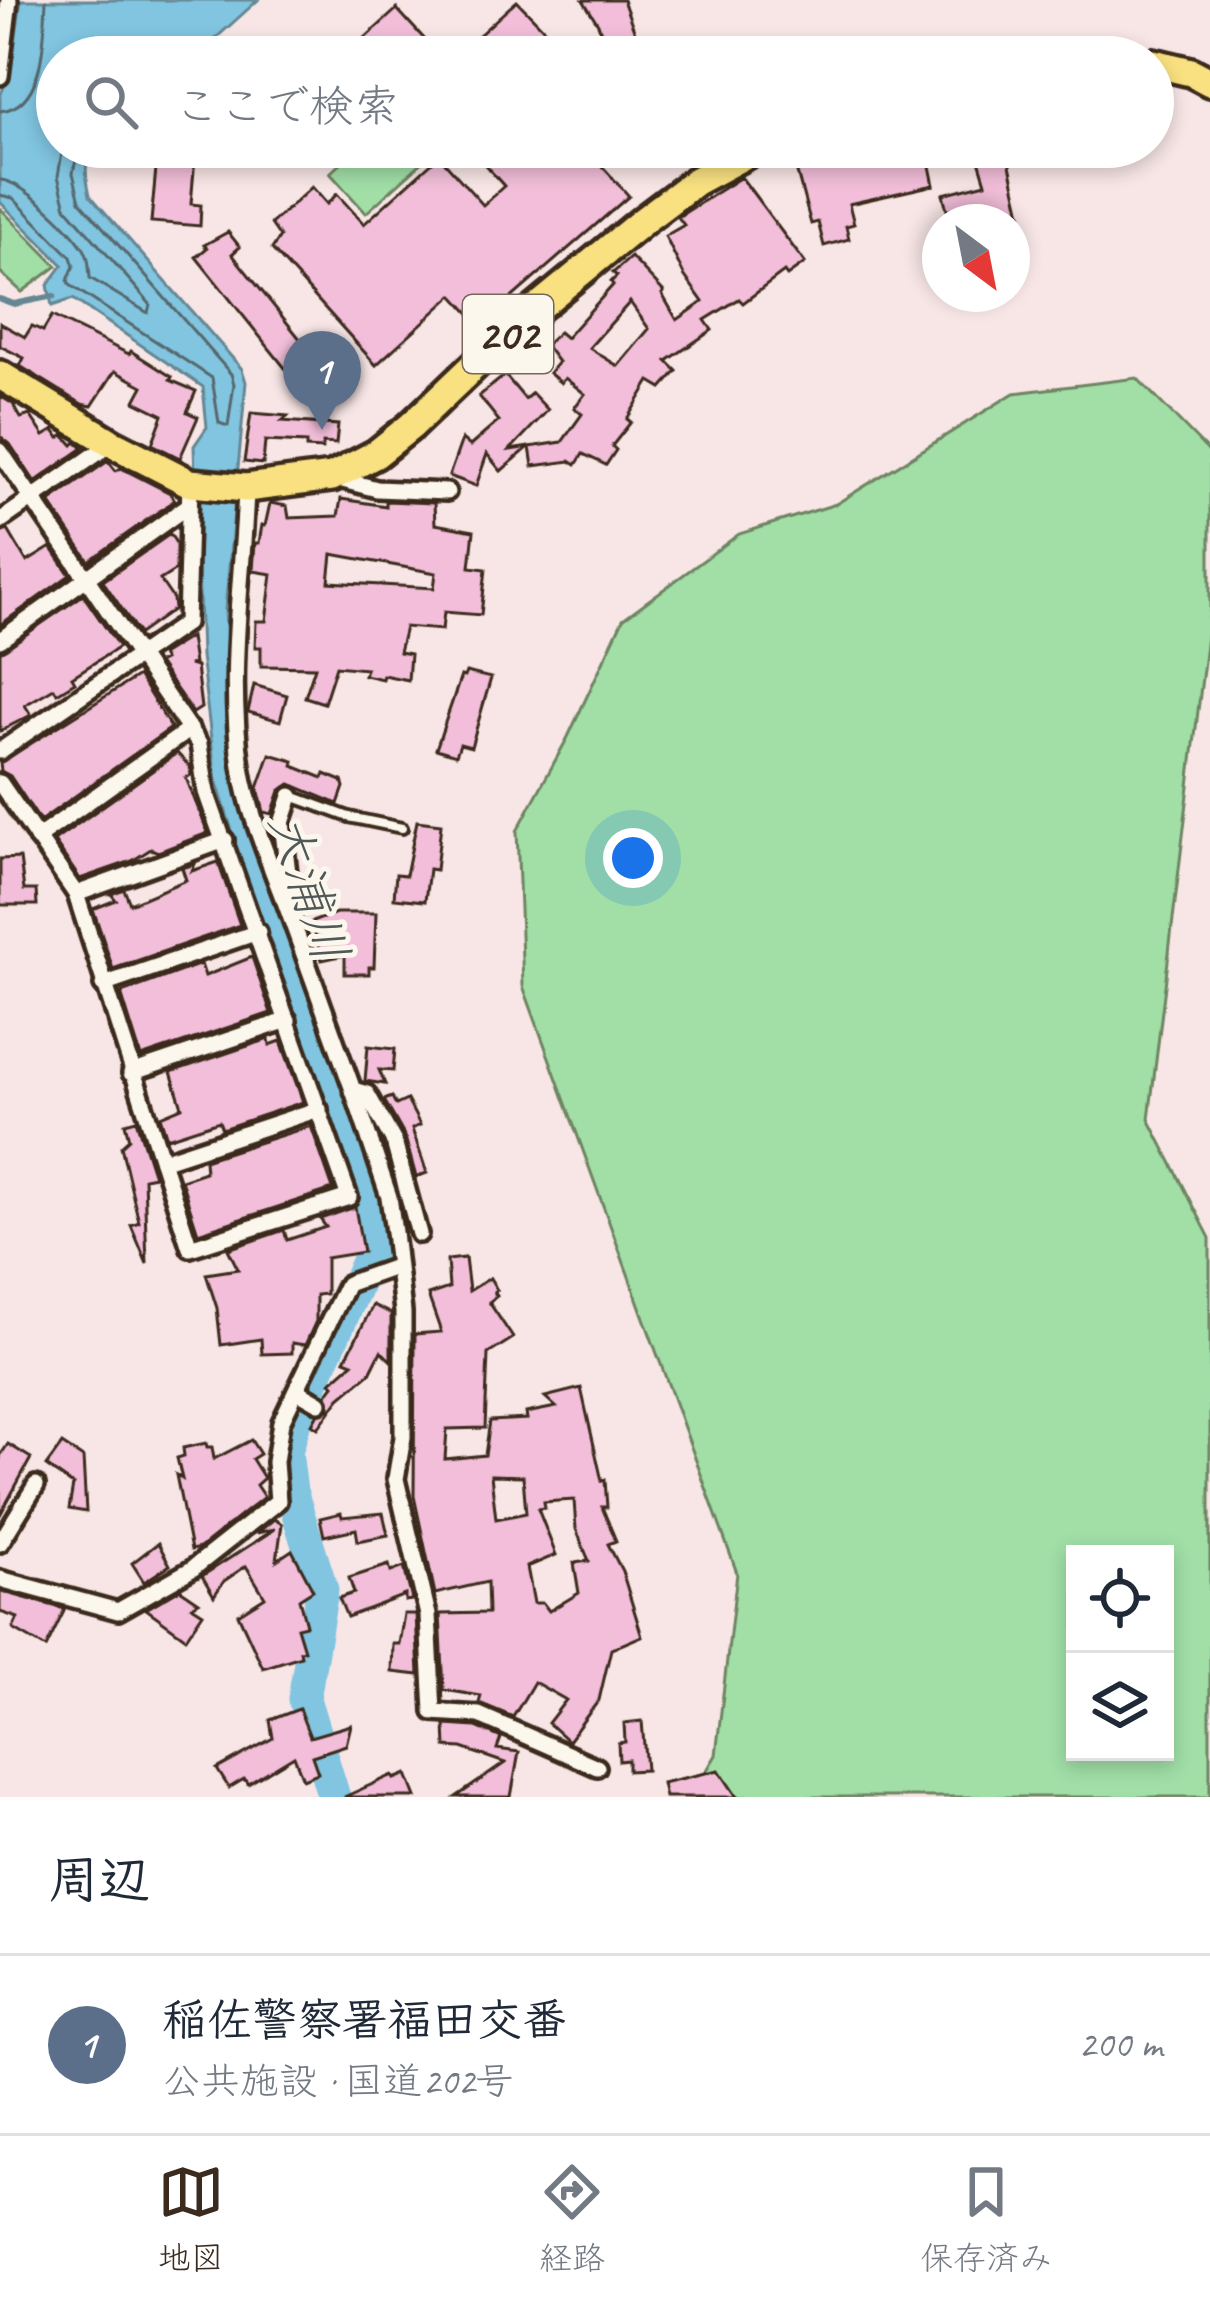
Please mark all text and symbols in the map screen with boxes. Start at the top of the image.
search box [36,36,1174,168]
icon: search [78,69,144,135]
text: ここで検索 [174,78,399,135]
north arrow [922,204,1030,312]
road number: 202 [463,295,553,373]
pin: 1 [283,331,361,430]
water label: 大浦川 [255,804,363,970]
your location [603,828,663,888]
map controls [1066,1545,1174,1761]
button: locate [1066,1545,1174,1653]
button: layers [1066,1653,1174,1761]
text: 周辺 [48,1848,150,1912]
text: 稲佐警察署福田交番 [162,1992,567,2049]
text: 1 [78,2020,96,2069]
text: 200 m [1078,2020,1162,2069]
text: 公共施設 · 国道202号 [162,2057,514,2106]
tab: 地図 [158,2159,224,2279]
tab: 経路 [539,2159,605,2279]
tab: 保存済み [920,2159,1052,2279]

